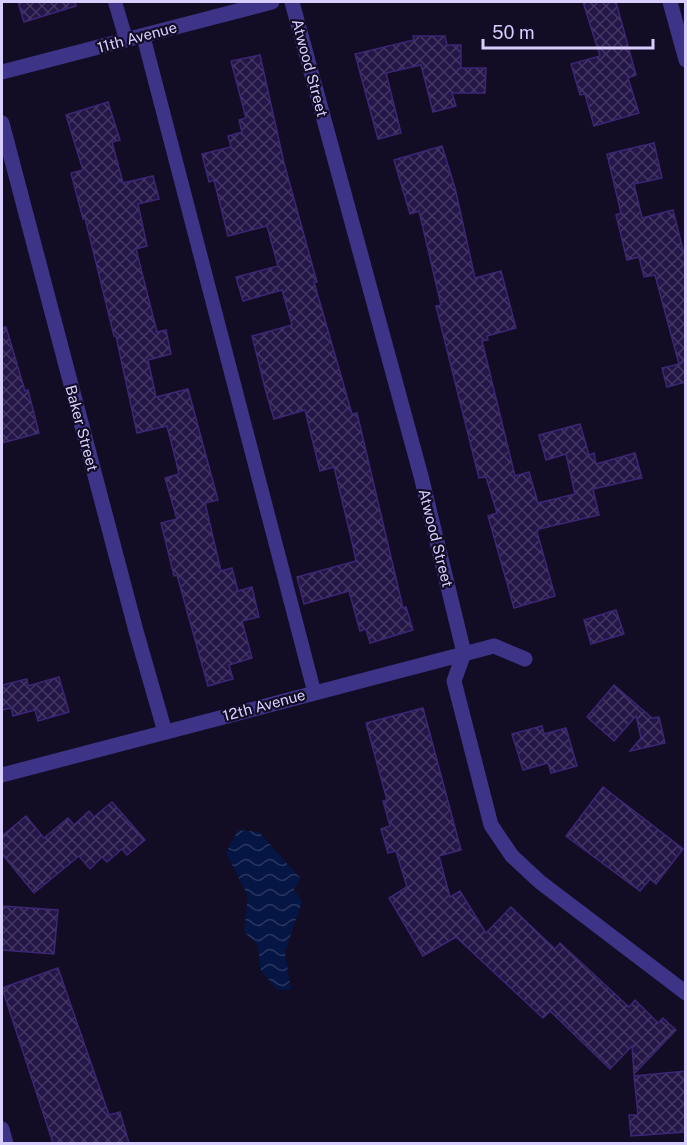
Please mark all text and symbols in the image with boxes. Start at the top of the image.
scale bar [483,12,652,50]
street label: Atwood Street [289,17,331,119]
street label: 11th Avenue [95,18,179,56]
text: 50 m [492,22,535,43]
street label: Baker Street [62,383,102,473]
street label: Atwood Street [416,487,456,589]
street label: 12th Avenue [221,686,307,724]

